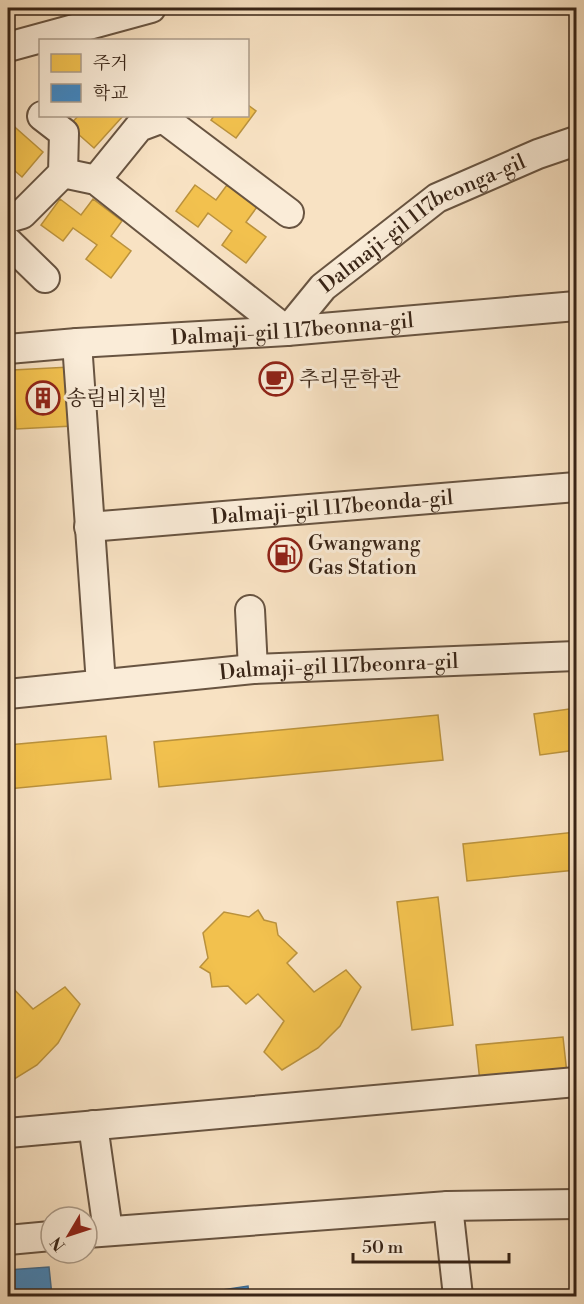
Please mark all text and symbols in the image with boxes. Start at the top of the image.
legend [39,39,249,117]
text: 주거 [93,52,128,75]
text: 학교 [93,82,128,105]
street label: Dalmaji-gil 117beonga-gil [314,149,530,299]
street label: Dalmaji-gil 117beonna-gil [170,308,415,352]
cafe icon: 추리문학관 [258,361,294,397]
place label: 추리문학관 [299,367,401,393]
building icon: 송림비치빌 [25,380,61,416]
place label: 송림비치빌 [66,386,167,412]
street label: Dalmaji-gil 117beonda-gil [210,485,454,531]
place label: Gwangwang Gas Station [308,531,421,581]
fuel station icon: Gwangwang Gas Station [267,537,303,573]
street label: Dalmaji-gil 117beonra-gil [218,649,459,686]
north arrow [39,1205,99,1265]
scale bar [353,1226,509,1264]
text: N [46,1232,70,1255]
text: 50 m [362,1236,404,1259]

